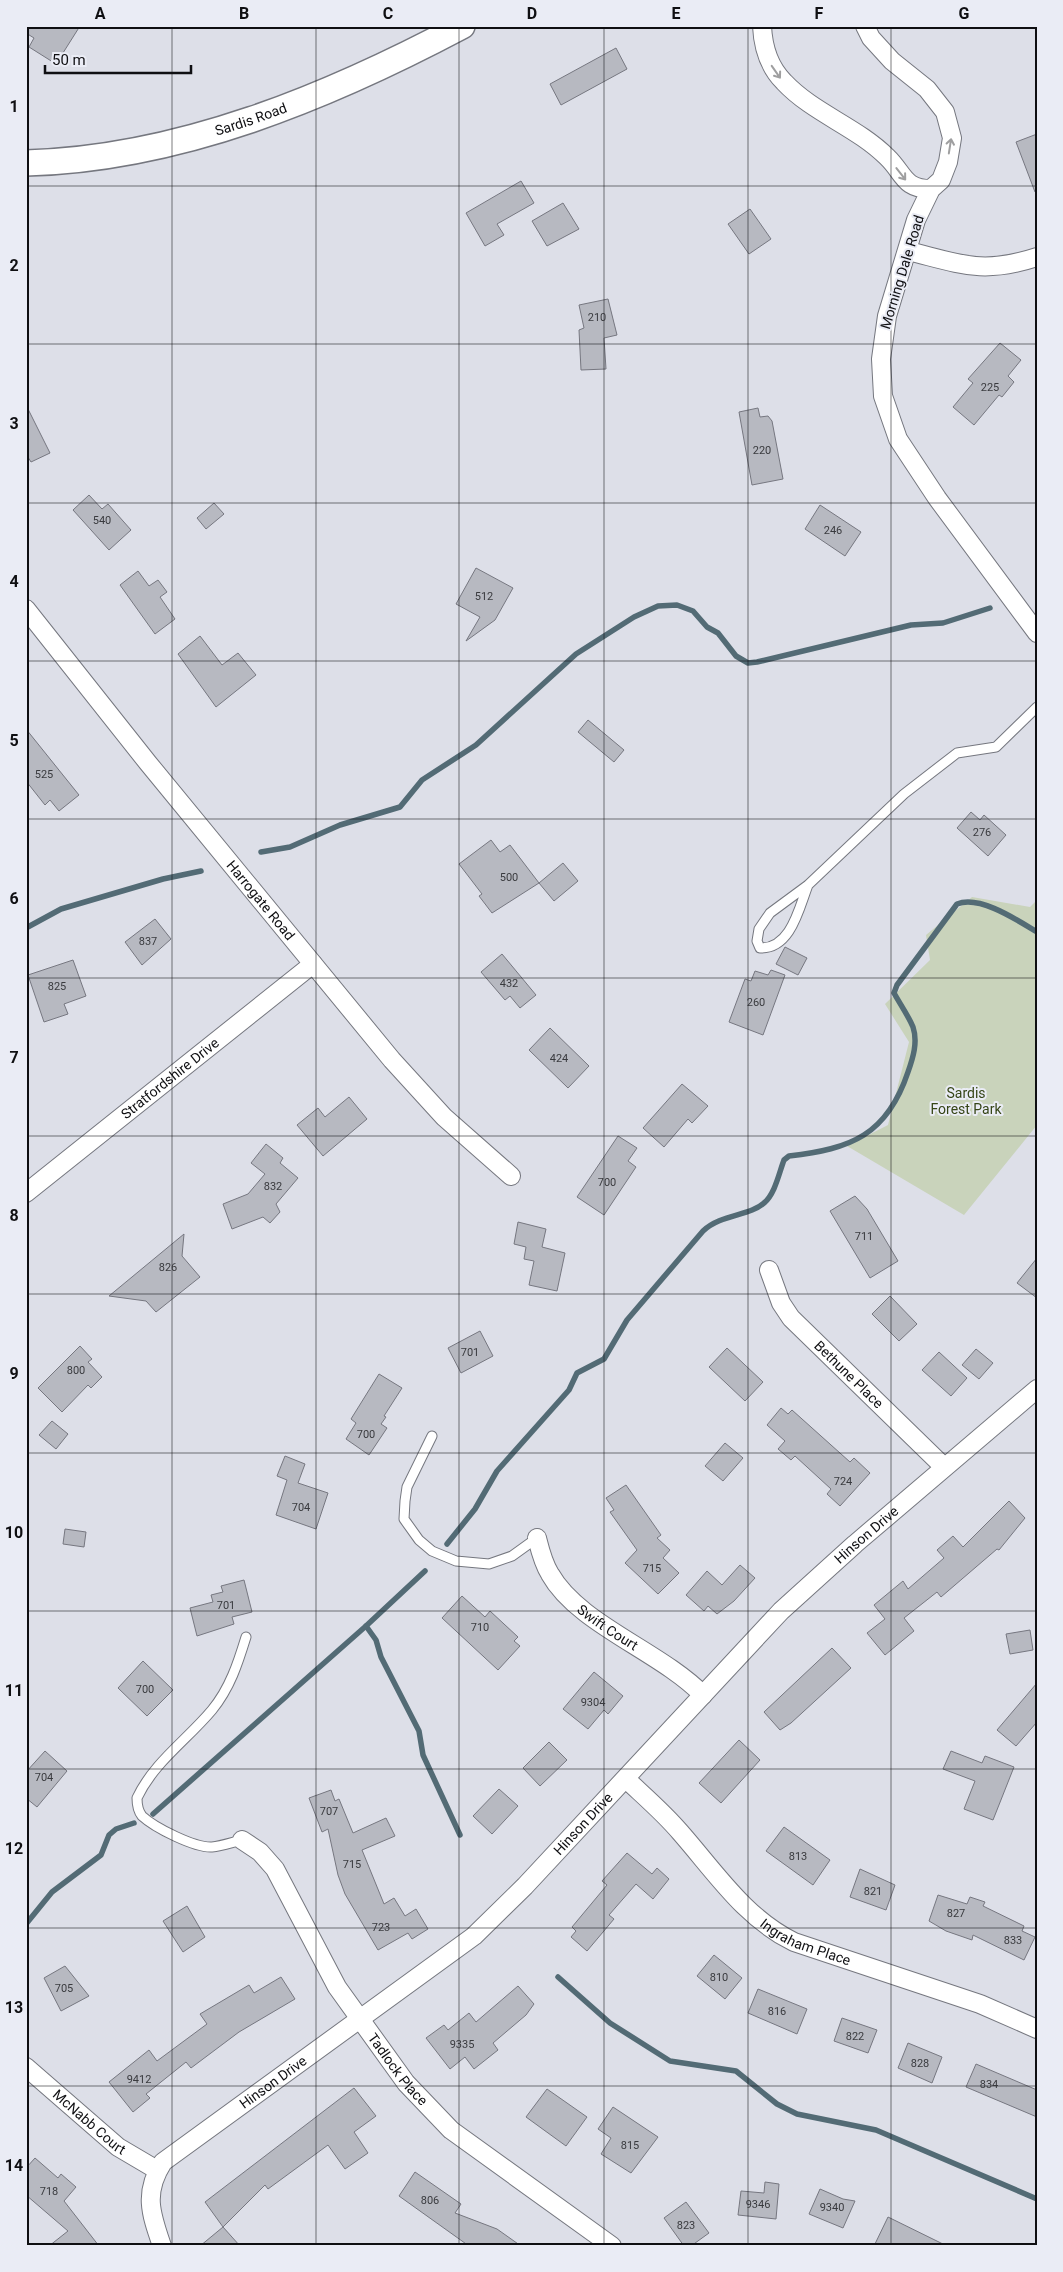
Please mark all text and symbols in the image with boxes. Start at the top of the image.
text: A [95,4,106,23]
text: B [239,4,249,23]
text: C [383,4,393,23]
text: D [527,4,537,23]
text: E [672,4,681,23]
text: F [815,4,824,23]
text: G [959,4,970,23]
scale bar [45,42,191,74]
text: 50 m [52,51,86,69]
one-way arrow [771,65,781,79]
text: 1 [9,97,19,116]
street label: Sardis Road [213,100,289,139]
one-way arrow [946,139,956,155]
one-way arrow [896,167,906,181]
street label: Morning Dale Road [877,213,927,331]
text: 2 [9,256,19,275]
house number: 210 [588,311,606,324]
house number: 225 [981,381,999,394]
text: 3 [9,414,19,433]
house number: 220 [753,444,771,457]
house number: 540 [93,514,111,527]
house number: 246 [824,524,842,537]
text: 4 [9,572,19,591]
house number: 512 [475,590,493,603]
text: 5 [9,731,19,750]
house number: 525 [35,768,53,781]
house number: 276 [973,826,991,839]
street label: Harrogate Road [223,857,298,943]
house number: 500 [500,871,518,884]
text: 6 [9,889,19,908]
house number: 837 [139,935,157,948]
house number: 432 [500,977,518,990]
house number: 825 [48,980,66,993]
house number: 260 [747,996,765,1009]
street label: Stratfordshire Drive [118,1034,222,1122]
text: 7 [9,1048,19,1067]
house number: 424 [550,1052,568,1065]
park label: Sardis Forest Park [930,1085,1002,1117]
house number: 700 [598,1176,616,1189]
house number: 832 [264,1180,282,1193]
text: 8 [9,1206,19,1225]
house number: 711 [855,1230,873,1243]
house number: 826 [159,1261,177,1274]
street label: Bethune Place [811,1337,887,1411]
house number: 701 [461,1346,479,1359]
text: 9 [9,1364,19,1383]
house number: 800 [67,1364,85,1377]
house number: 700 [357,1428,375,1441]
house number: 724 [834,1475,852,1488]
house number: 704 [292,1501,310,1514]
street label: Hinson Drive [831,1503,901,1567]
text: 10 [5,1523,23,1542]
house number: 715 [643,1562,661,1575]
house number: 701 [217,1599,235,1612]
street label: Swift Court [574,1601,641,1654]
house number: 710 [471,1621,489,1634]
text: 11 [5,1681,23,1700]
house number: 700 [136,1683,154,1696]
house number: 9304 [581,1696,605,1709]
house number: 704 [35,1771,53,1784]
street label: Hinson Drive [550,1789,616,1858]
house number: 707 [320,1805,338,1818]
text: 12 [5,1839,23,1858]
house number: 813 [789,1850,807,1863]
house number: 715 [343,1858,361,1871]
house number: 821 [864,1885,882,1898]
house number: 827 [947,1907,965,1920]
street label: Ingraham Place [757,1915,853,1968]
house number: 723 [372,1921,390,1934]
house number: 833 [1004,1934,1022,1947]
house number: 810 [710,1971,728,1984]
house number: 705 [55,1982,73,1995]
text: 13 [5,1998,23,2017]
house number: 816 [768,2005,786,2018]
street label: Tadlock Place [365,2030,431,2109]
house number: 822 [846,2030,864,2043]
house number: 9335 [450,2038,474,2051]
street label: Hinson Drive [236,2052,310,2112]
house number: 828 [911,2057,929,2070]
house number: 9412 [127,2073,151,2086]
house number: 834 [980,2078,998,2091]
street label: McNabb Court [50,2086,129,2158]
house number: 815 [621,2139,639,2152]
text: 14 [5,2156,23,2175]
house number: 718 [40,2185,58,2198]
house number: 806 [421,2194,439,2207]
house number: 9346 [746,2198,770,2211]
house number: 9340 [820,2201,844,2214]
house number: 823 [677,2219,695,2232]

